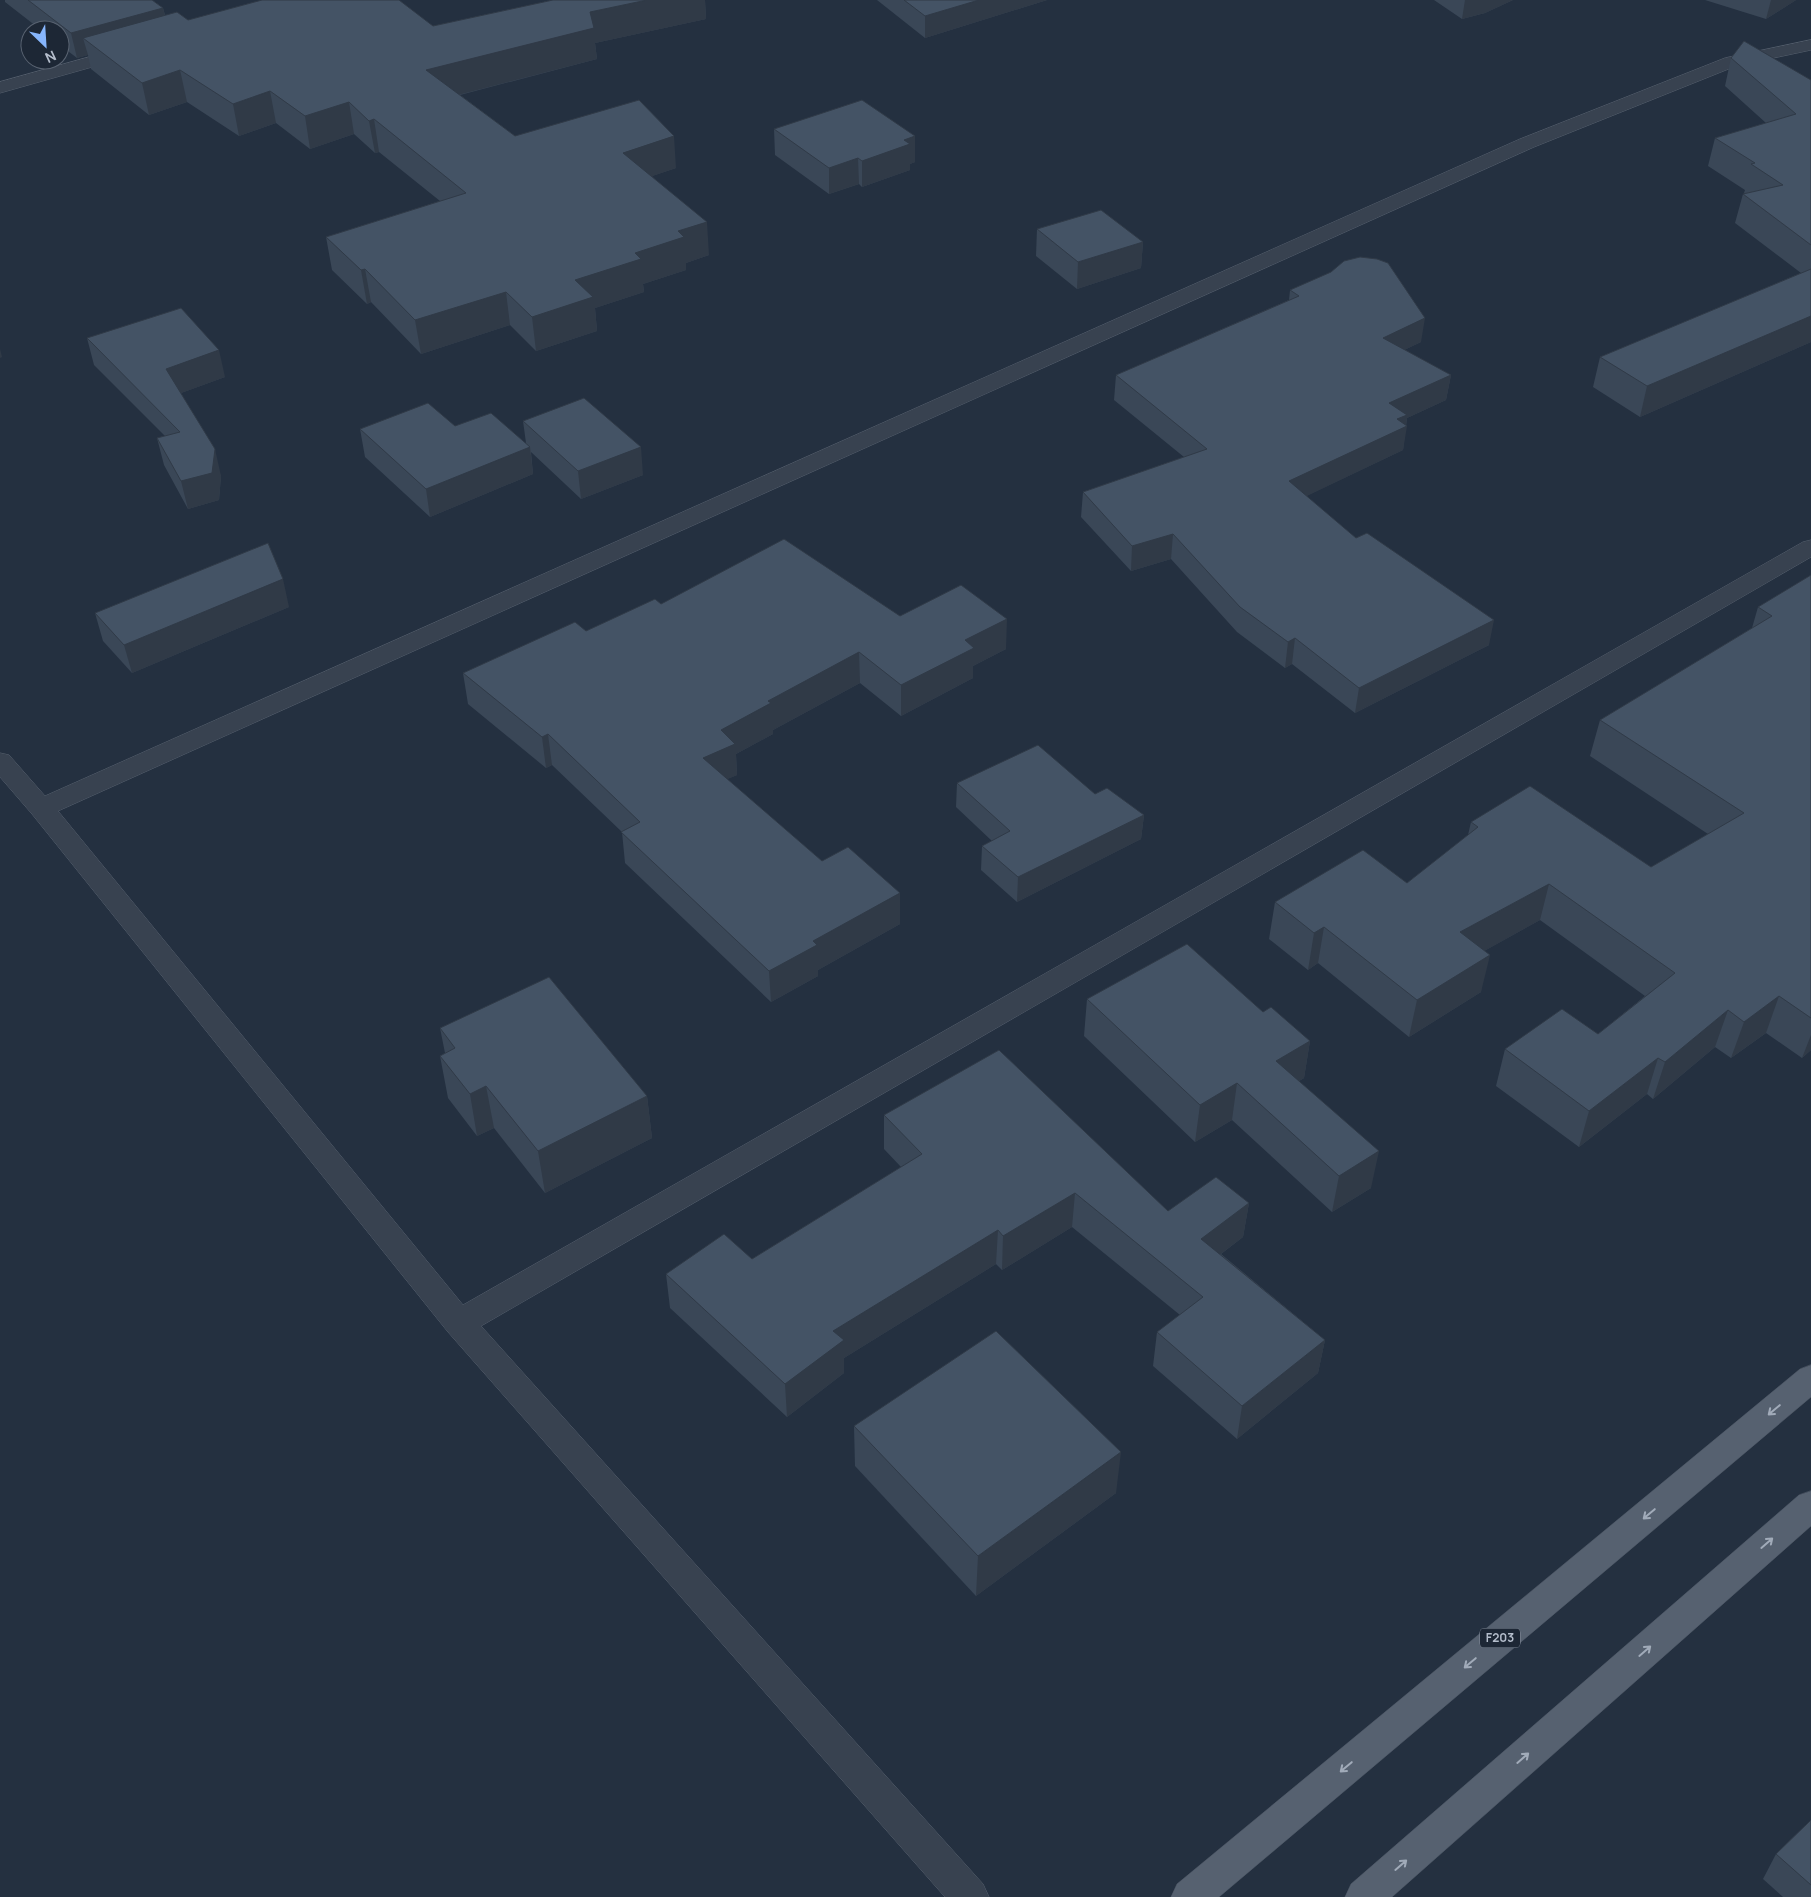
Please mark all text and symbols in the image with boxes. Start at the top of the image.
north arrow [20,20,70,70]
text: N [42,46,59,68]
one-way arrow [1767,1404,1780,1415]
one-way arrow [1643,1508,1656,1519]
one-way arrow [1761,1538,1774,1549]
road number: F203 [1480,1629,1520,1648]
one-way arrow [1639,1645,1652,1656]
one-way arrow [1464,1657,1477,1668]
one-way arrow [1516,1753,1529,1764]
one-way arrow [1339,1761,1352,1772]
one-way arrow [1394,1859,1407,1871]

